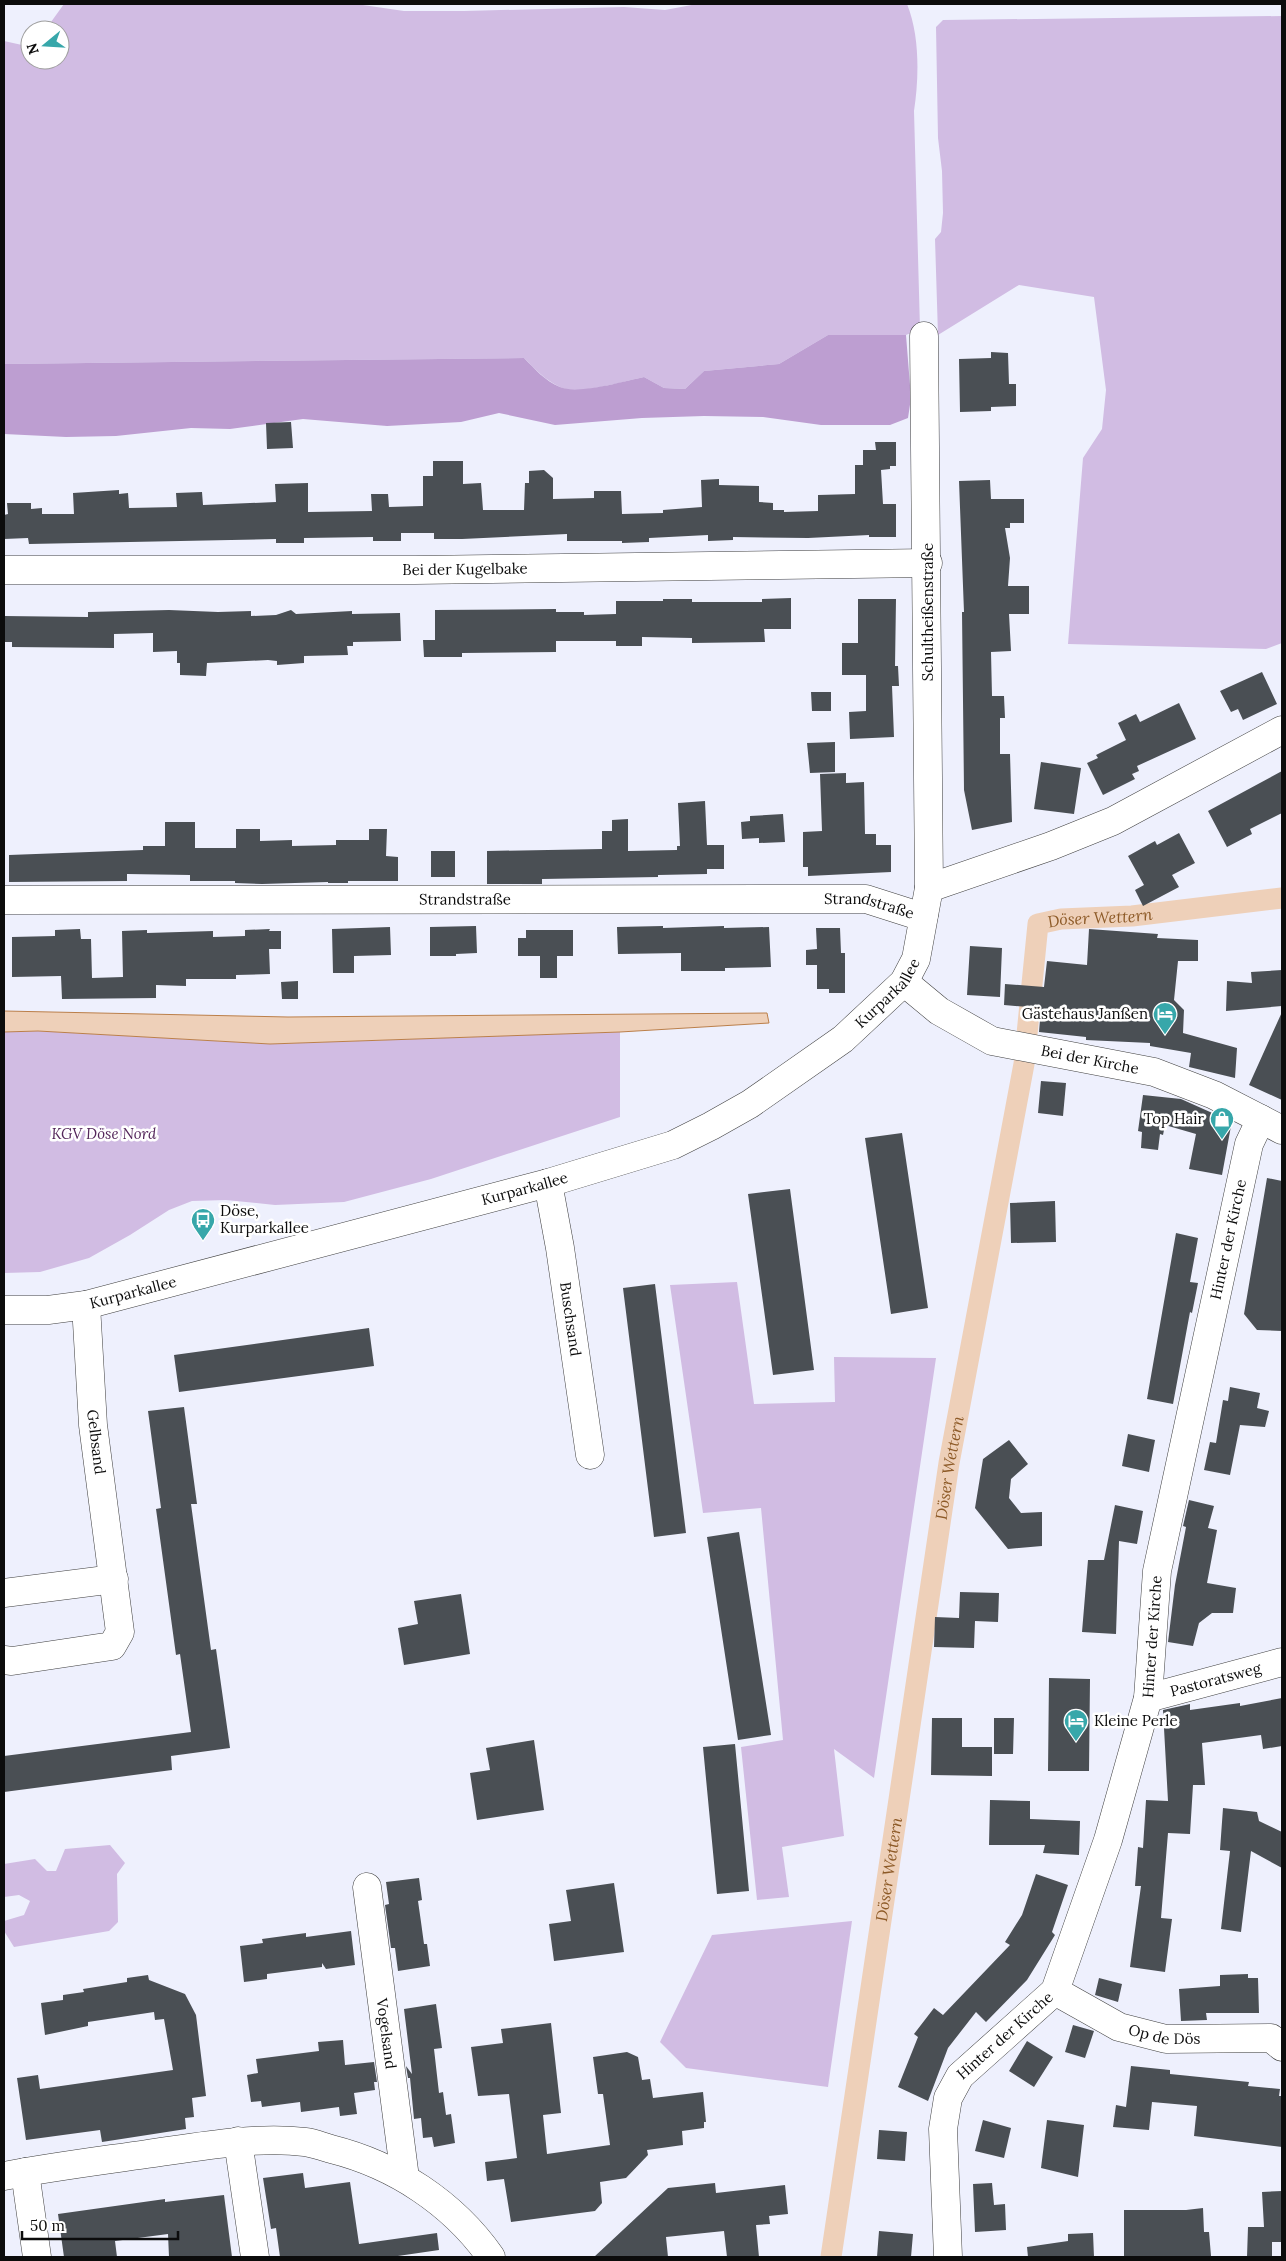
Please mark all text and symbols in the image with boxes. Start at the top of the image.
north arrow [20,20,70,70]
text: N [22,41,43,57]
street label: Schultheißenstraße [918,543,937,681]
street label: Bei der Kugelbake [402,558,528,579]
street label: Strandstraße [824,888,917,923]
street label: Strandstraße [419,889,511,909]
water label: Döser Wettern [1046,904,1154,932]
street label: Kurparkallee [851,955,924,1032]
hotel icon: Gästehaus Janßen [1152,1001,1178,1035]
place label: Gästehaus Janßen [1022,1004,1148,1023]
street label: Bei der Kirche [1039,1041,1140,1078]
shop icon: Top Hair [1209,1106,1235,1140]
place label: Top Hair [1143,1109,1204,1128]
park label: KGV Döse Nord [52,1124,157,1143]
street label: Kurparkallee [479,1168,570,1209]
street label: Hinter der Kirche [1206,1177,1250,1301]
place label: Döse, Kurparkallee [220,1201,309,1237]
bus stop icon: Döse, Kurparkallee [190,1207,216,1241]
street label: Kurparkallee [88,1272,178,1313]
street label: Buschsand [556,1281,586,1358]
street label: Gelbsand [83,1408,110,1475]
water label: Döser Wettern [931,1414,968,1521]
street label: Hinter der Kirche [1138,1575,1166,1699]
street label: Pastoratsweg [1168,1658,1264,1701]
hotel icon: Kleine Perle [1063,1708,1089,1742]
place label: Kleine Perle [1094,1711,1178,1730]
water label: Döser Wettern [871,1816,906,1923]
street label: Hinter der Kirche [953,1987,1057,2083]
street label: Vogelsand [372,1996,401,2070]
street label: Op de Dös [1127,2020,1201,2049]
scale bar [22,2208,179,2240]
text: 50 m [30,2216,65,2235]

